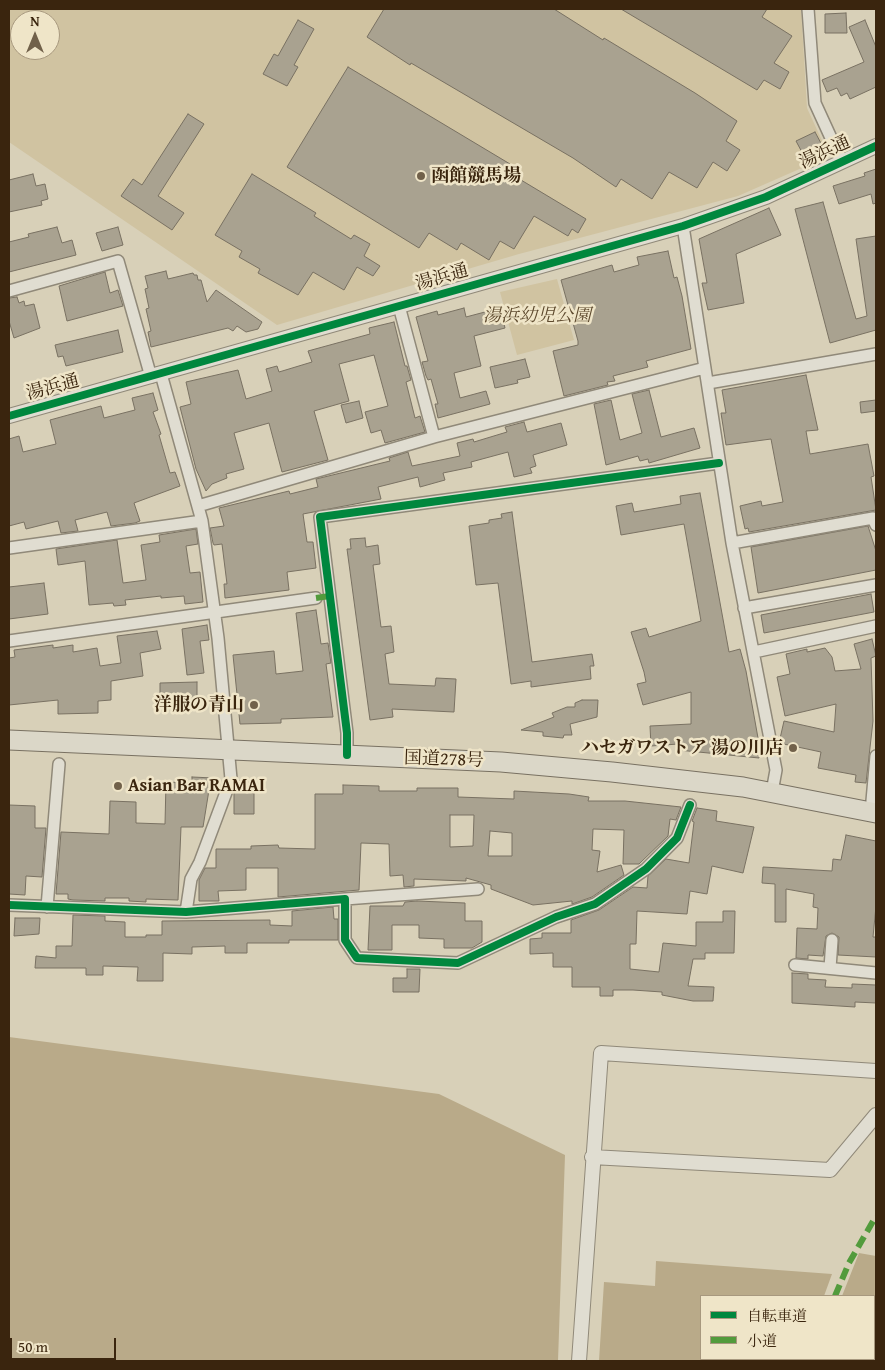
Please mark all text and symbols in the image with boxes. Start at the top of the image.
north arrow [10,10,60,60]
text: N [30,11,40,31]
street label: 湯浜通 [796,132,854,174]
place label: 函館競馬場 [431,165,521,187]
marker: 函館競馬場 [415,170,427,182]
street label: 湯浜通 [413,260,471,296]
park label: 湯浜幼児公園 [483,305,591,327]
street label: 湯浜通 [24,371,82,405]
place label: 洋服の青山 [154,694,244,716]
marker: 洋服の青山 [248,699,260,711]
place label: ハセガワストア 湯の川店 [581,737,783,759]
marker: ハセガワストア 湯の川店 [787,742,799,754]
street label: 国道278号 [404,748,484,772]
place label: Asian Bar RAMAI [128,775,265,797]
marker: Asian Bar RAMAI [112,780,124,792]
legend [700,1295,875,1360]
text: 自転車道 [747,1305,807,1326]
scale bar [12,1328,119,1360]
text: 小道 [747,1330,777,1351]
text: 50 m [18,1336,48,1357]

